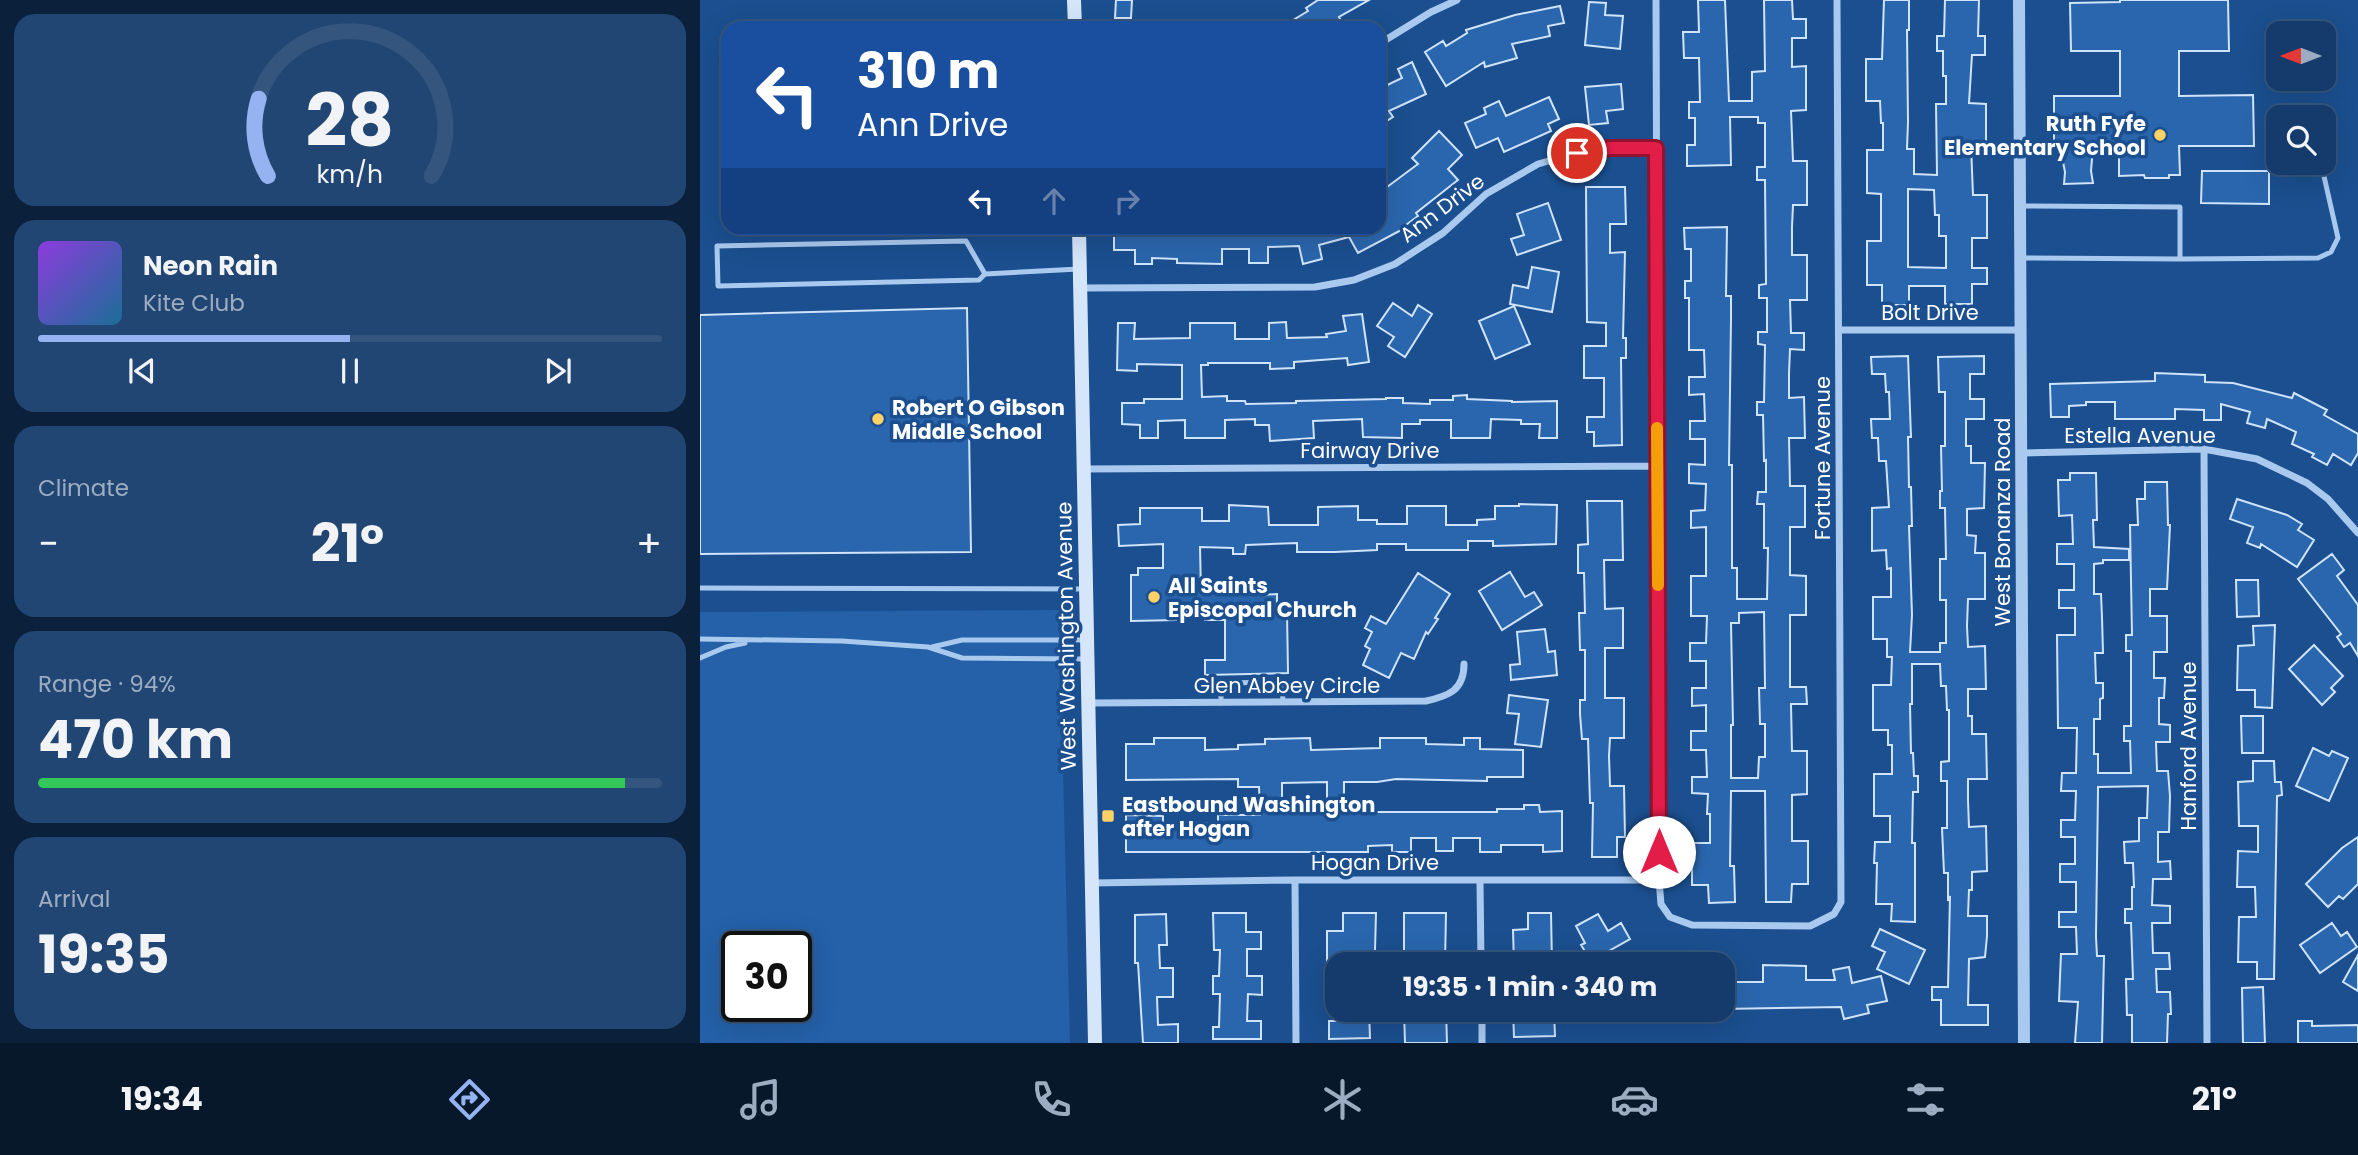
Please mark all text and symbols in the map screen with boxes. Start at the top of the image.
north arrow [2266,21,2336,91]
map controls [2266,21,2336,175]
text: 310 m [857,37,999,105]
icon: left [742,49,833,140]
text: 28 [306,70,394,171]
text: Ann Drive [857,102,1008,147]
button: search [2266,105,2336,175]
place label: Ruth Fyfe Elementary School [1944,109,2146,162]
pin [1547,123,1607,183]
marker: Ruth Fyfe Elementary School [2152,127,2168,143]
icon: arrive [1558,134,1596,172]
text: km/h [317,157,383,192]
street label: Ann Drive [1394,167,1490,249]
icon: left [962,182,1000,220]
icon: ahead [1035,182,1073,220]
icon: right [1108,182,1146,220]
text: Neon Rain [143,248,278,284]
text: Kite Club [143,287,245,319]
street label: Bolt Drive [1881,298,1979,327]
icon: previous [123,352,161,390]
icon: pause [331,352,369,390]
icon: next [539,352,577,390]
street label: Fortune Avenue [1808,376,1837,540]
place label: Robert O Gibson Middle School [892,393,1065,446]
marker: Robert O Gibson Middle School [870,411,886,427]
street label: West Bonanza Road [1988,417,2017,627]
street label: Estella Avenue [2064,421,2216,450]
street label: Fairway Drive [1300,436,1440,465]
text: Climate [38,472,129,504]
street label: West Washington Avenue [1049,501,1083,771]
text: 21° [311,507,384,580]
text: − [38,517,59,570]
text: + [636,517,662,570]
place label: All Saints Episcopal Church [1168,571,1357,624]
marker: All Saints Episcopal Church [1146,589,1162,605]
street label: Hanford Avenue [2174,661,2203,831]
text: Range · 94% [38,668,176,700]
street label: Glen Abbey Circle [1194,671,1380,700]
text: 470 km [38,703,233,776]
place label: Eastbound Washington after Hogan [1122,790,1375,843]
marker: Eastbound Washington after Hogan [1100,808,1116,824]
position arrow [1622,815,1696,889]
street label: Hogan Drive [1311,848,1439,877]
text: Arrival [38,883,110,915]
text: 19:35 [38,918,170,991]
speed limit sign: 30 [721,931,812,1022]
text: 19:35 · 1 min · 340 m [1403,969,1657,1005]
icon: directions [445,1075,494,1124]
icon: music [736,1075,785,1124]
icon: phone [1027,1075,1076,1124]
icon: climate [1318,1075,1367,1124]
icon: car [1610,1075,1659,1124]
icon: filters [1901,1075,1950,1124]
text: 19:34 [121,1076,203,1121]
text: 21° [2192,1076,2237,1121]

